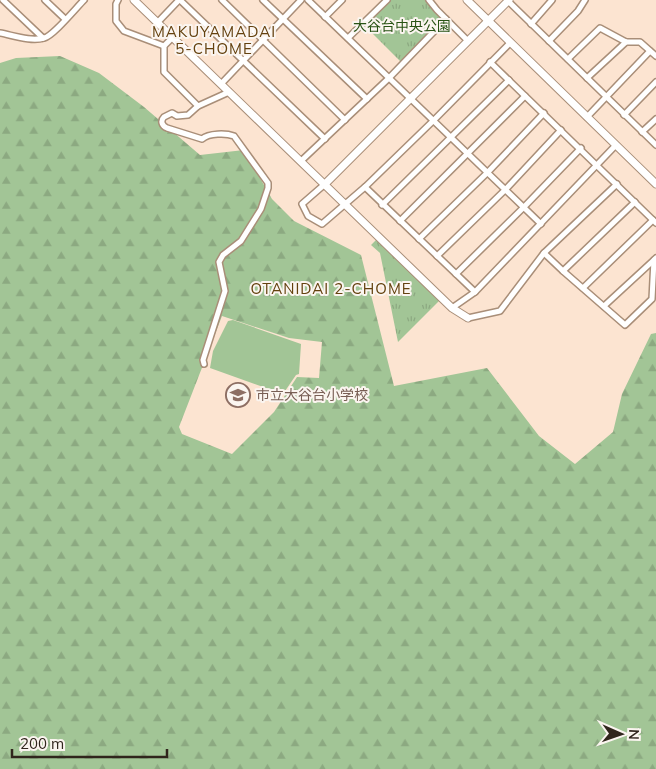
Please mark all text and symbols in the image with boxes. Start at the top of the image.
park label: 大谷台中央公園 [353,17,451,35]
district label: MAKUYAMADAI 5-CHOME [152,22,276,58]
district label: OTANIDAI 2-CHOME [250,279,412,298]
school or university icon: 市立大谷台小学校 [225,382,251,408]
place label: 市立大谷台小学校 [256,386,368,404]
north arrow [596,709,646,759]
scale bar [12,726,168,758]
text: N [625,729,643,740]
text: 200 m [20,734,64,753]

